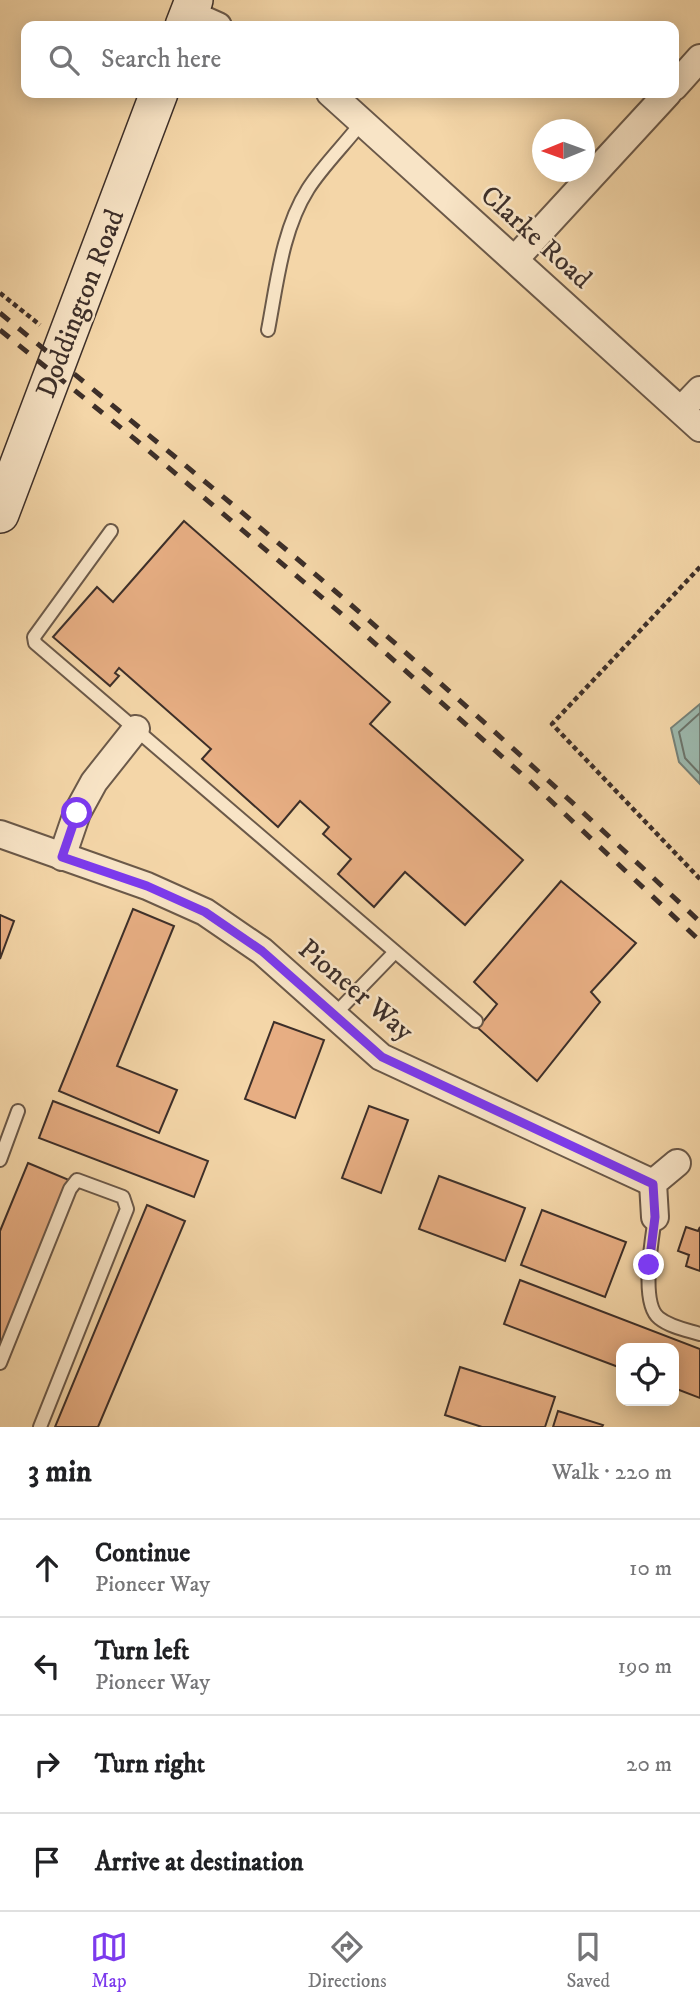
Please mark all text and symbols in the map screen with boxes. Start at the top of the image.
search box [21,21,679,98]
icon: search [45,41,83,79]
text: Search here [101,43,221,76]
north arrow [532,119,595,182]
street label: Clarke Road [473,178,599,296]
street label: Doddington Road [28,204,132,403]
route start [61,797,92,828]
street label: Pioneer Way [291,932,422,1049]
route end [633,1249,664,1280]
map controls [616,1343,679,1406]
button: locate [616,1343,679,1406]
text: 3 min [28,1454,92,1491]
text: Walk · 220 m [552,1458,672,1487]
text: Continue [95,1537,190,1570]
icon: ahead [28,1549,66,1587]
text: 10 m [629,1554,672,1583]
text: Pioneer Way [95,1570,210,1599]
text: Turn left [95,1635,189,1668]
icon: left [28,1647,66,1685]
text: 190 m [618,1652,672,1681]
text: Pioneer Way [95,1668,210,1697]
icon: right [28,1745,66,1783]
text: Turn right [95,1748,205,1781]
text: 20 m [626,1750,672,1779]
icon: arrive [28,1843,66,1881]
text: Arrive at destination [95,1846,304,1879]
tab: Map [90,1928,128,1993]
tab: Directions [308,1928,387,1993]
tab: Saved [566,1928,610,1993]

